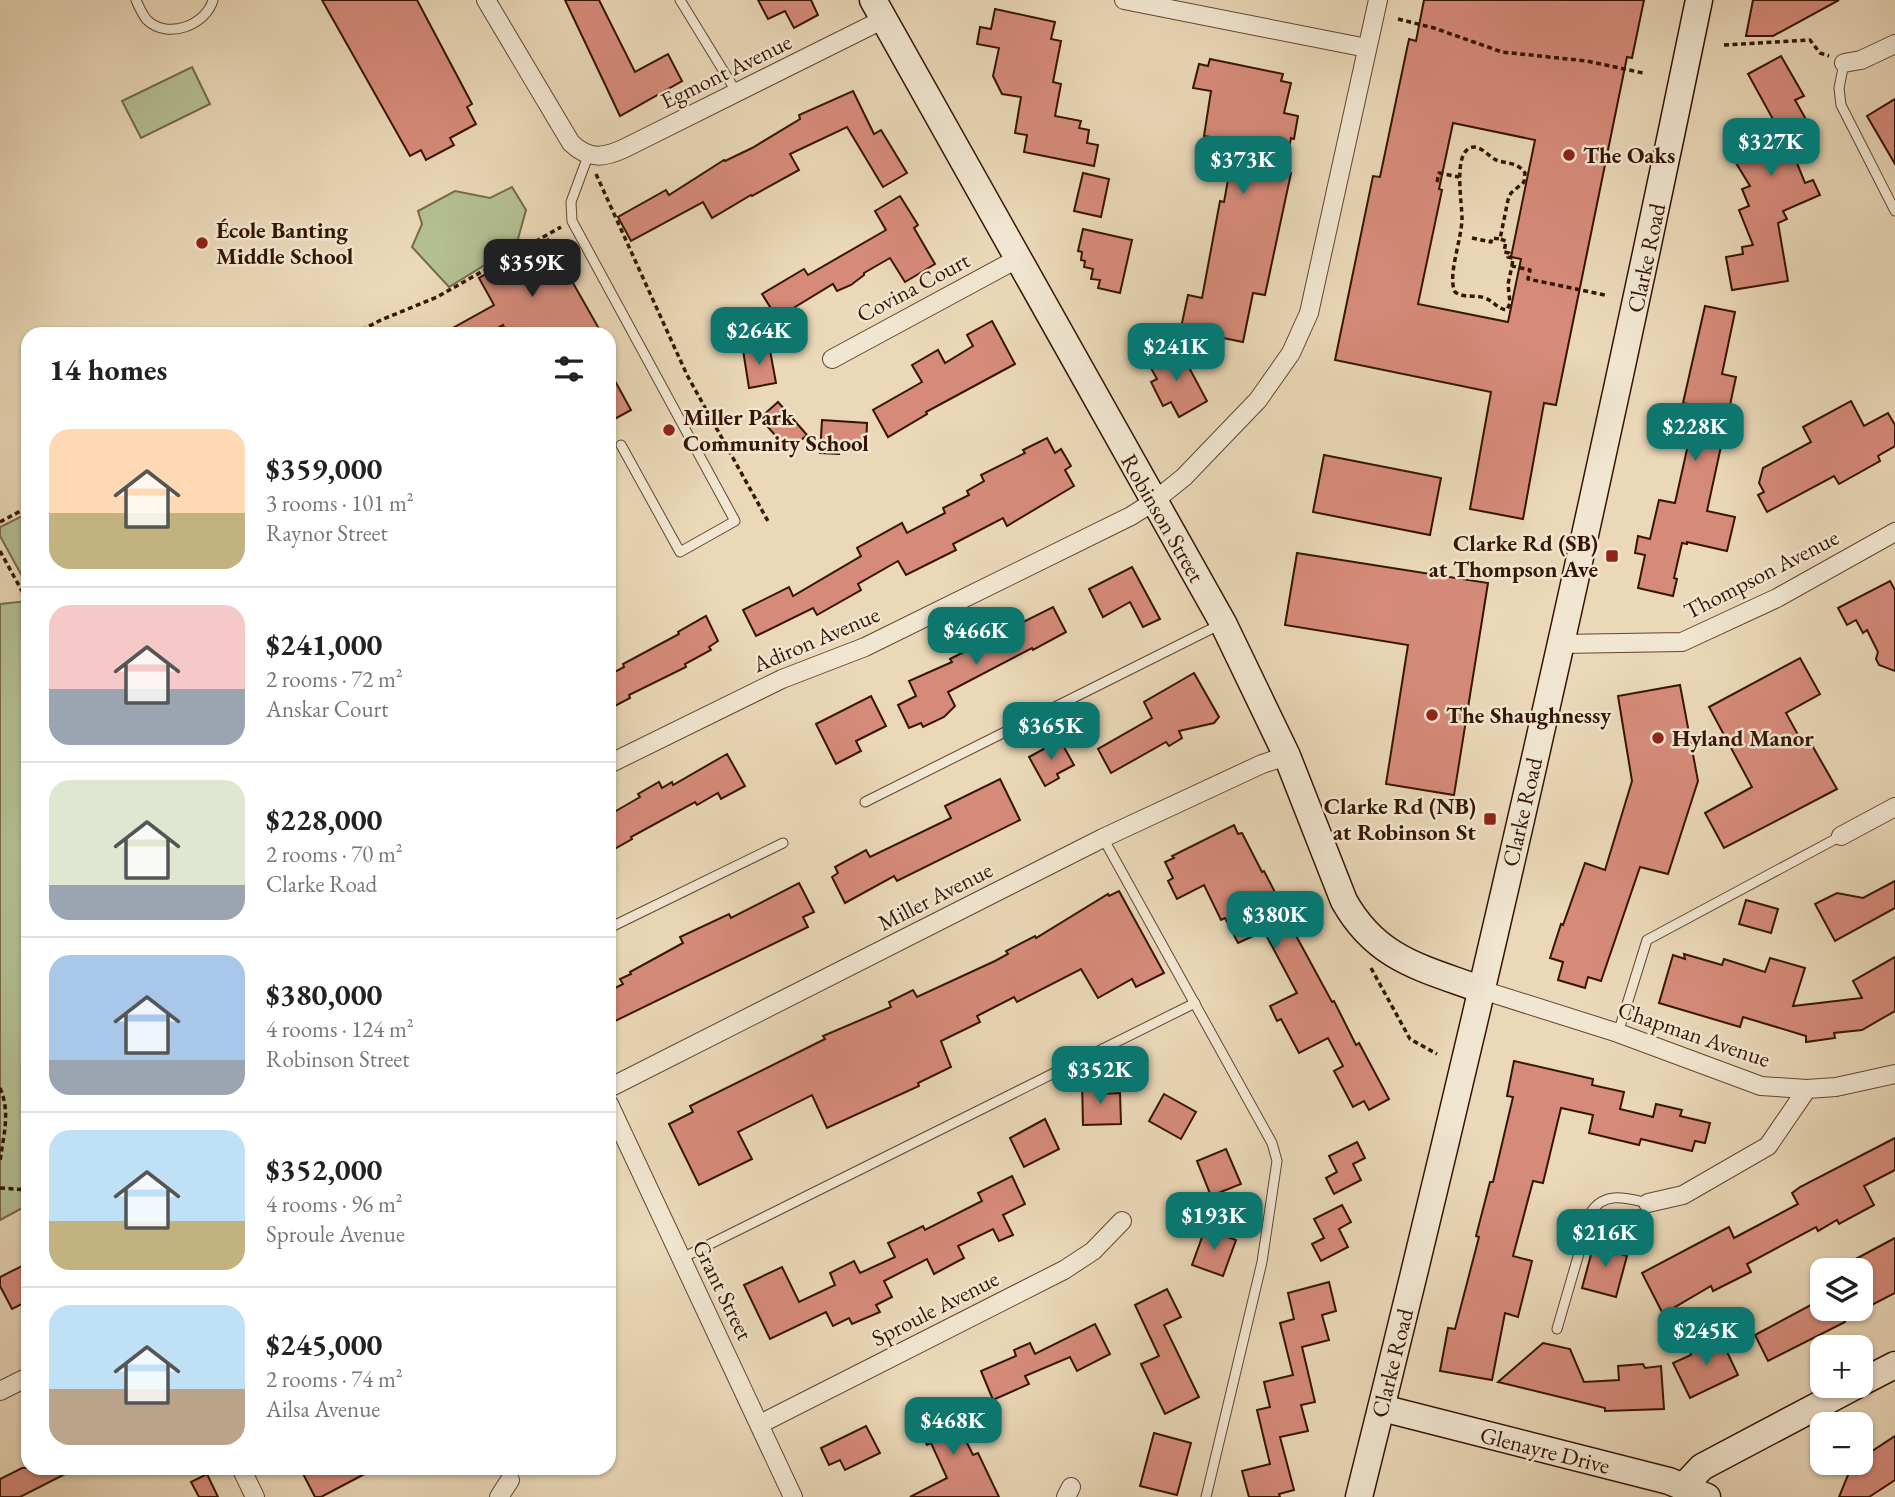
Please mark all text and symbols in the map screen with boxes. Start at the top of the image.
street label: Egmont Avenue [656,26,797,116]
pin: $327K [1722,118,1820,178]
text: $327K [1739,126,1803,156]
pin: $373K [1194,136,1292,196]
place label: The Oaks [1583,140,1675,170]
text: $373K [1211,144,1275,174]
marker: The Oaks [1561,147,1577,163]
street label: Clarke Road [1620,200,1672,316]
place label: École Banting Middle School [216,215,354,271]
marker: École Banting Middle School [194,235,210,251]
pin: $359K [483,240,581,299]
street label: Covina Court [851,244,975,329]
text: $359K [500,247,564,277]
pin: $264K [710,308,808,367]
text: $264K [727,315,791,345]
pin: $241K [1127,324,1225,383]
text: $241K [1144,331,1208,361]
text: 14 homes [49,350,167,389]
icon: filters [550,350,588,388]
place label: Miller Park Community School [683,402,869,458]
pin: $228K [1646,404,1744,463]
text: $228K [1663,411,1727,441]
marker: Miller Park Community School [661,422,677,438]
street label: Robinson Street [1114,448,1212,588]
text: $359,000 [266,449,382,488]
icon: home [105,457,189,541]
text: 3 rooms · 101 m² [266,488,414,518]
text: Raynor Street [266,518,388,548]
street label: Thompson Avenue [1678,522,1844,626]
place label: Clarke Rd (SB) at Thompson Ave [1429,528,1598,584]
marker: Clarke Rd (SB) at Thompson Ave [1604,548,1620,564]
street label: Adiron Avenue [747,599,884,680]
pin: $466K [927,608,1025,667]
text: $466K [944,615,1008,645]
text: $241,000 [266,625,382,664]
icon: home [105,633,189,717]
text: 2 rooms · 72 m² [266,664,403,694]
text: Anskar Court [266,694,388,724]
place label: The Shaughnessy [1446,700,1612,730]
pin: $365K [1002,702,1100,762]
marker: The Shaughnessy [1424,707,1440,723]
text: $365K [1019,710,1083,740]
place label: Hyland Manor [1672,723,1814,753]
marker: Hyland Manor [1650,730,1666,746]
street label: Clarke Road [1495,754,1549,870]
place label: Clarke Rd (NB) at Robinson St [1324,791,1476,847]
text: $228,000 [266,800,382,839]
icon: home [105,808,189,892]
marker: Clarke Rd (NB) at Robinson St [1482,811,1498,827]
text: 2 rooms · 70 m² [266,839,403,869]
street label: Miller Avenue [873,854,997,938]
text: Clarke Road [266,869,377,899]
pin: $380K [1226,892,1324,951]
text: $380K [1243,899,1307,929]
text: $380,000 [266,975,382,1014]
icon: home [105,983,189,1067]
street label: Chapman Avenue [1614,994,1774,1074]
text: 4 rooms · 124 m² [266,1014,414,1044]
text: Robinson Street [266,1044,410,1074]
pin: $352K [1051,1046,1149,1106]
text: $352K [1068,1054,1132,1084]
text: $352,000 [266,1150,382,1189]
icon: home [105,1158,189,1242]
text: 4 rooms · 96 m² [266,1189,403,1219]
pin: $193K [1165,1192,1263,1252]
text: $193K [1182,1200,1246,1230]
pin: $216K [1556,1210,1654,1269]
text: $216K [1573,1217,1637,1247]
text: Sproule Avenue [266,1219,405,1249]
street label: Grant Street [686,1235,761,1346]
map controls [1810,1258,1873,1475]
button: layers [1810,1258,1873,1321]
street label: Sproule Avenue [866,1263,1004,1353]
street label: Clarke Road [1364,1305,1420,1421]
pin: $245K [1657,1308,1755,1367]
text: $245K [1674,1315,1738,1345]
text: $245,000 [266,1325,382,1364]
icon: home [105,1333,189,1417]
button: + [1810,1335,1873,1398]
text: 2 rooms · 74 m² [266,1364,403,1394]
text: Ailsa Avenue [266,1394,380,1424]
pin: $468K [904,1398,1002,1457]
text: $468K [921,1405,985,1435]
button: − [1810,1412,1873,1475]
street label: Glenayre Drive [1477,1419,1613,1481]

